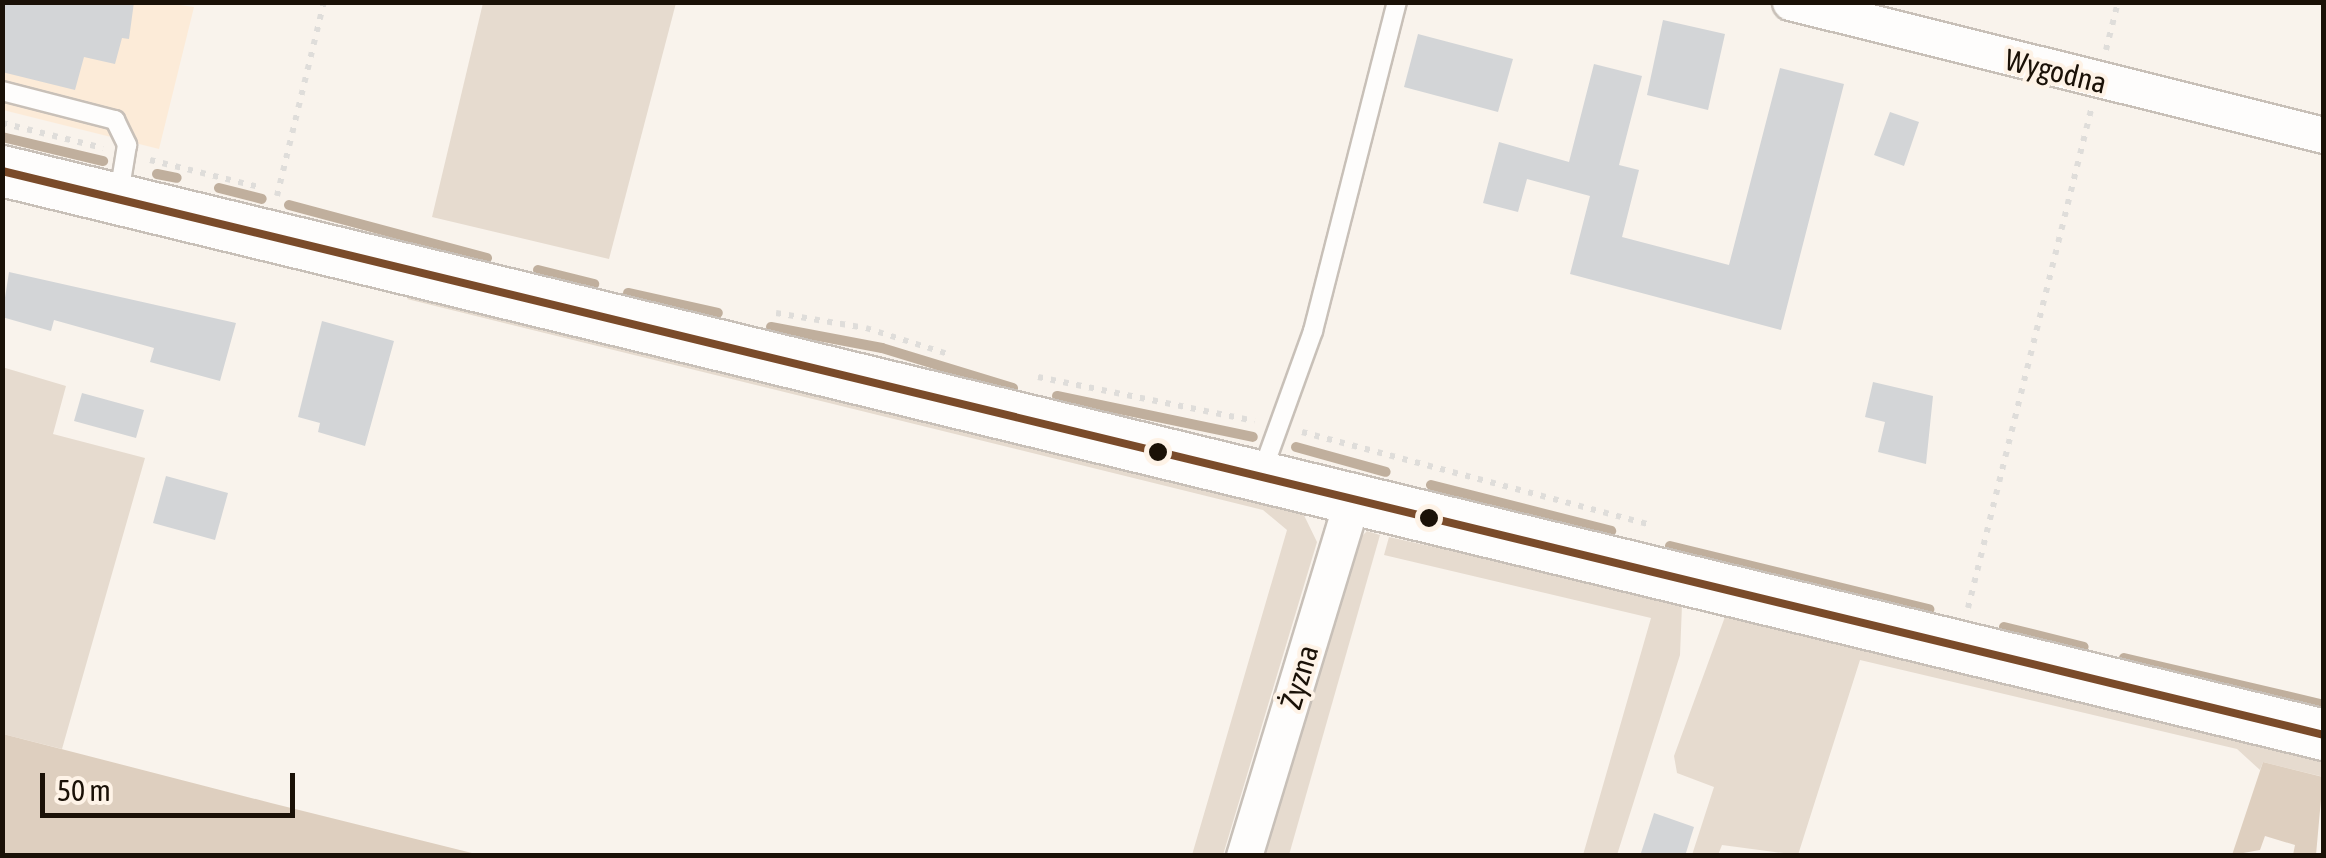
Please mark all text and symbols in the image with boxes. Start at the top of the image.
street label: Wygodna [2002,41,2110,101]
unlabelled marker [1148,442,1168,462]
unlabelled marker [1419,508,1439,528]
street label: Żyzna [1272,641,1326,713]
scale bar [45,753,300,815]
text: 50 m [57,773,111,807]

